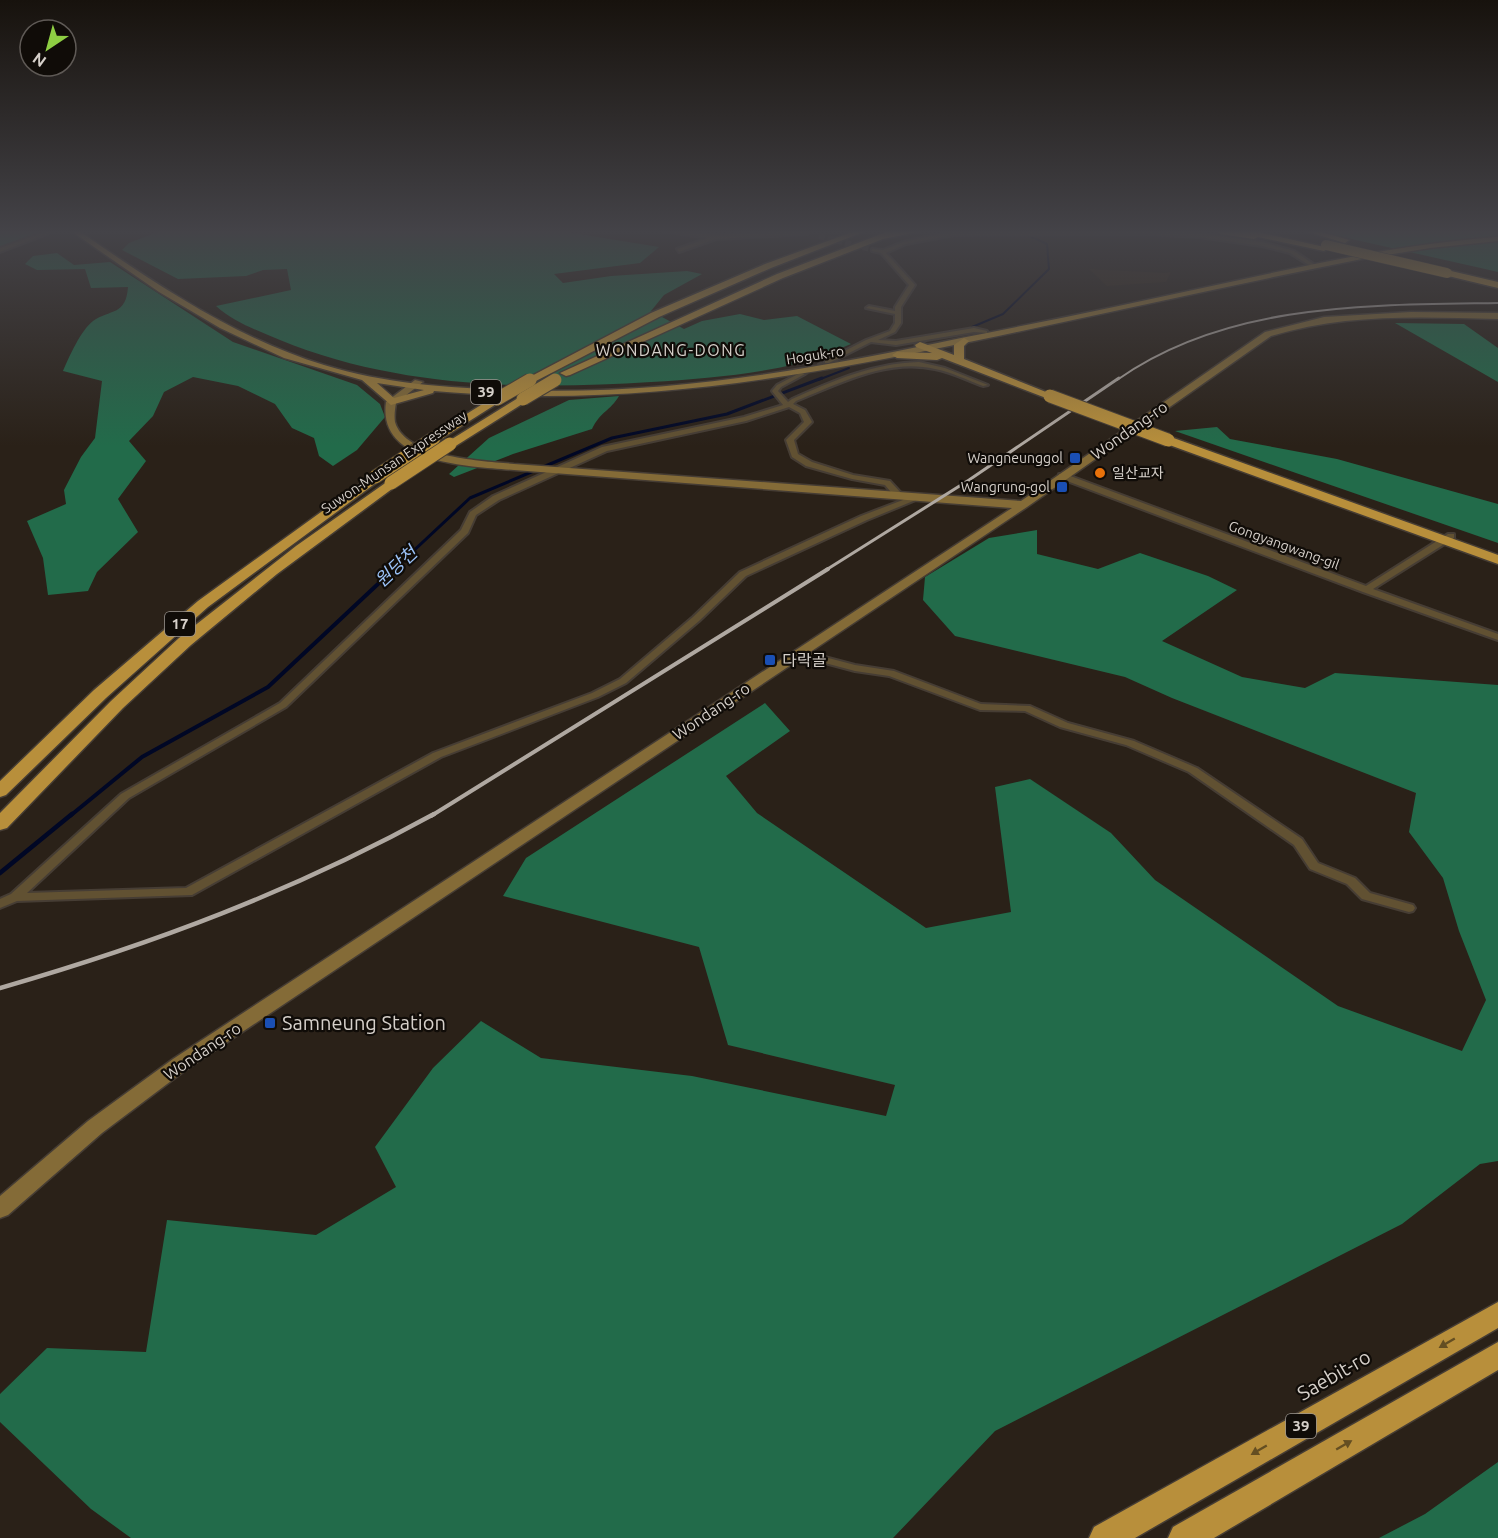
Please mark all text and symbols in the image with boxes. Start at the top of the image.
north arrow [18,18,78,78]
text: N [29,49,49,71]
district label: WONDANG-DONG [596,341,746,359]
street label: Hoguk-ro [785,343,845,367]
road number: 39 [471,380,501,404]
street label: Wondang-ro [1087,397,1171,463]
street label: Suwon-Munsan Expressway [318,407,470,517]
place label: Wangneunggol [967,450,1063,466]
marker: Wangneunggol [1068,451,1082,465]
place label: 일산교자 [1112,465,1164,481]
marker: 일산교자 [1093,466,1107,480]
place label: Wangrung-gol [961,479,1050,495]
marker: Wangrung-gol [1055,480,1069,494]
street label: Gongyangwang-gil [1226,518,1342,573]
water label: 원당천 [370,540,422,591]
road number: 17 [165,612,195,636]
place label: 다락골 [782,651,826,669]
marker: 다락골 [763,653,777,667]
street label: Wondang-ro [669,679,753,743]
place label: Samneung Station [282,1011,446,1034]
marker: Samneung Station [263,1016,277,1030]
street label: Wondang-ro [160,1019,244,1083]
one-way arrow [1438,1338,1455,1348]
street label: Saebit-ro [1293,1344,1374,1405]
road number: 39 [1286,1414,1316,1438]
one-way arrow [1336,1440,1353,1450]
one-way arrow [1251,1445,1268,1455]

